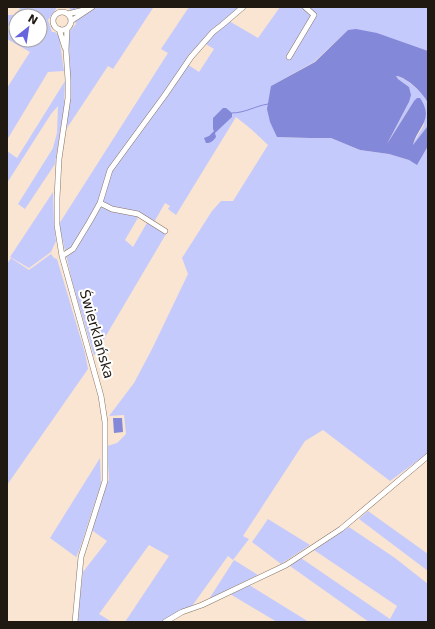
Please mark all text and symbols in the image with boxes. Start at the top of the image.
north arrow [8,8,48,48]
text: N [26,12,40,28]
street label: Świerklańska [77,287,118,380]

